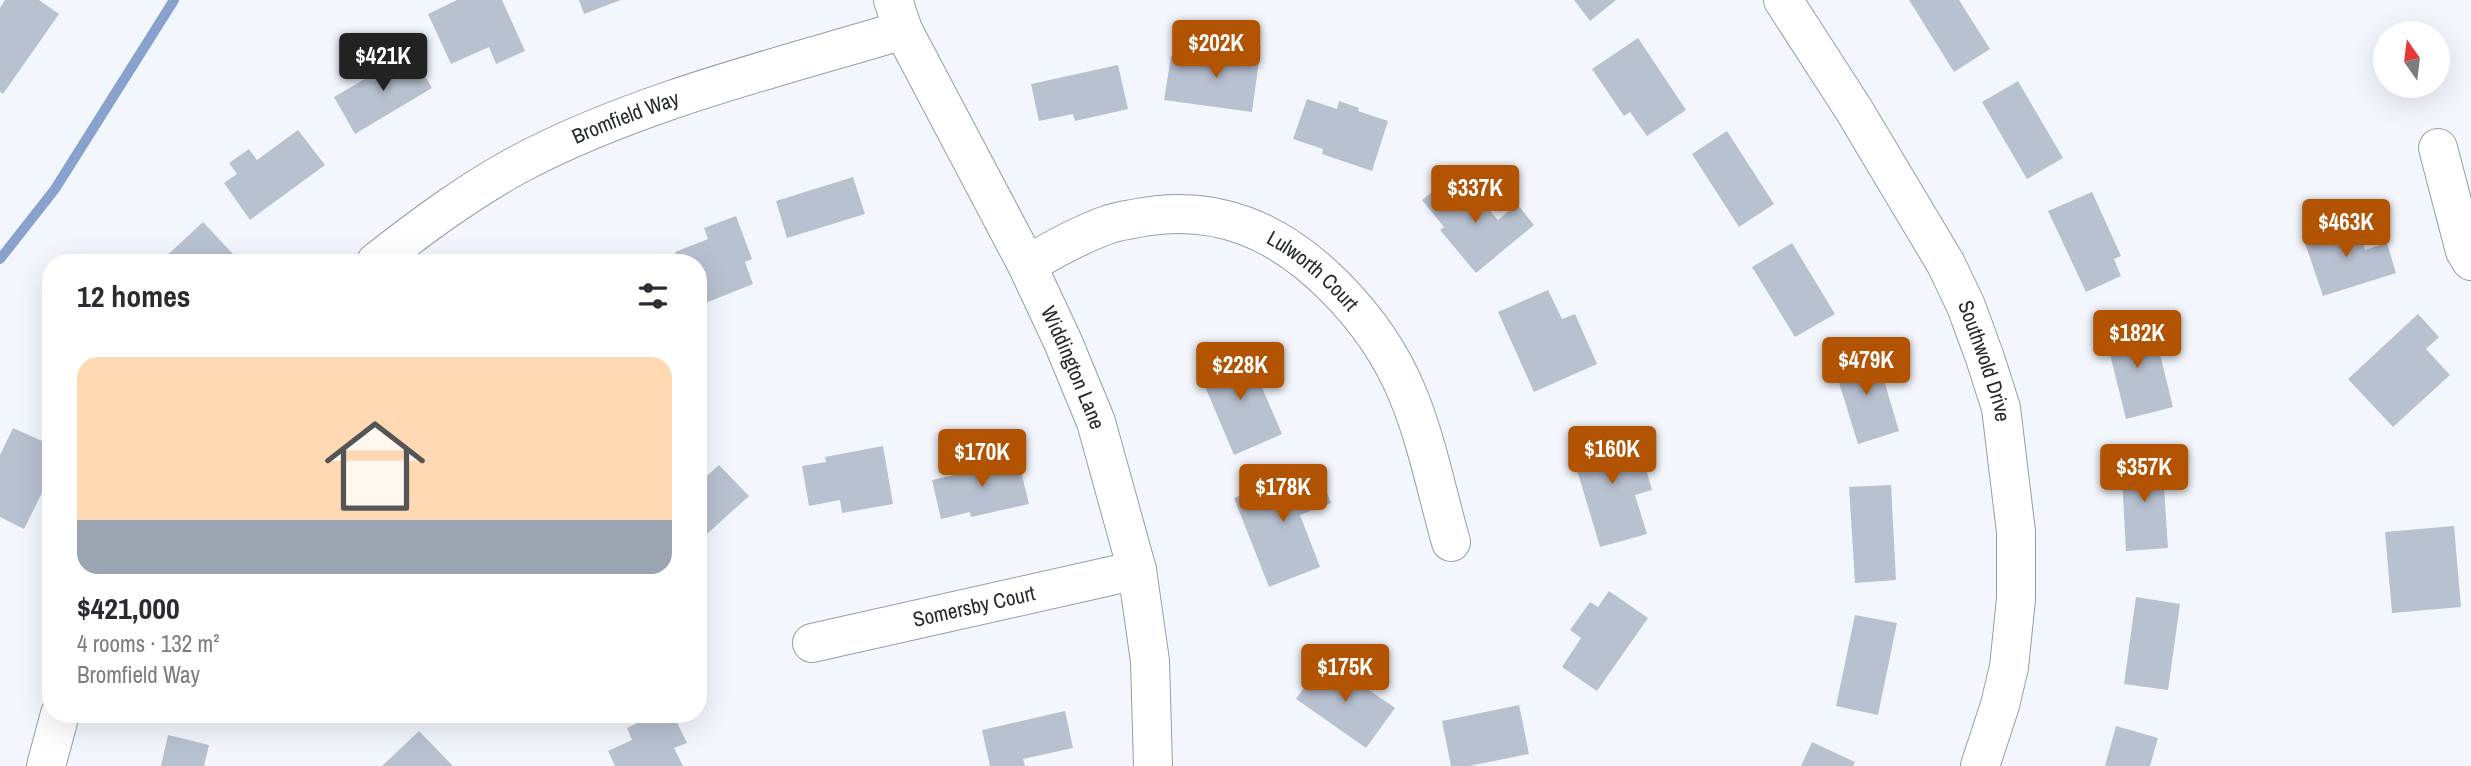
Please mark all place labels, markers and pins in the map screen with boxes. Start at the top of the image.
pin: $202K [1167,20,1265,80]
pin: $421K [334,34,432,93]
pin: $337K [1426,166,1524,225]
pin: $463K [2297,200,2395,259]
pin: $182K [2088,310,2186,370]
pin: $479K [1817,338,1915,397]
pin: $228K [1191,342,1289,402]
pin: $160K [1563,426,1661,486]
pin: $170K [933,430,1031,489]
pin: $357K [2095,444,2193,504]
pin: $178K [1234,464,1332,524]
pin: $175K [1296,644,1394,704]

